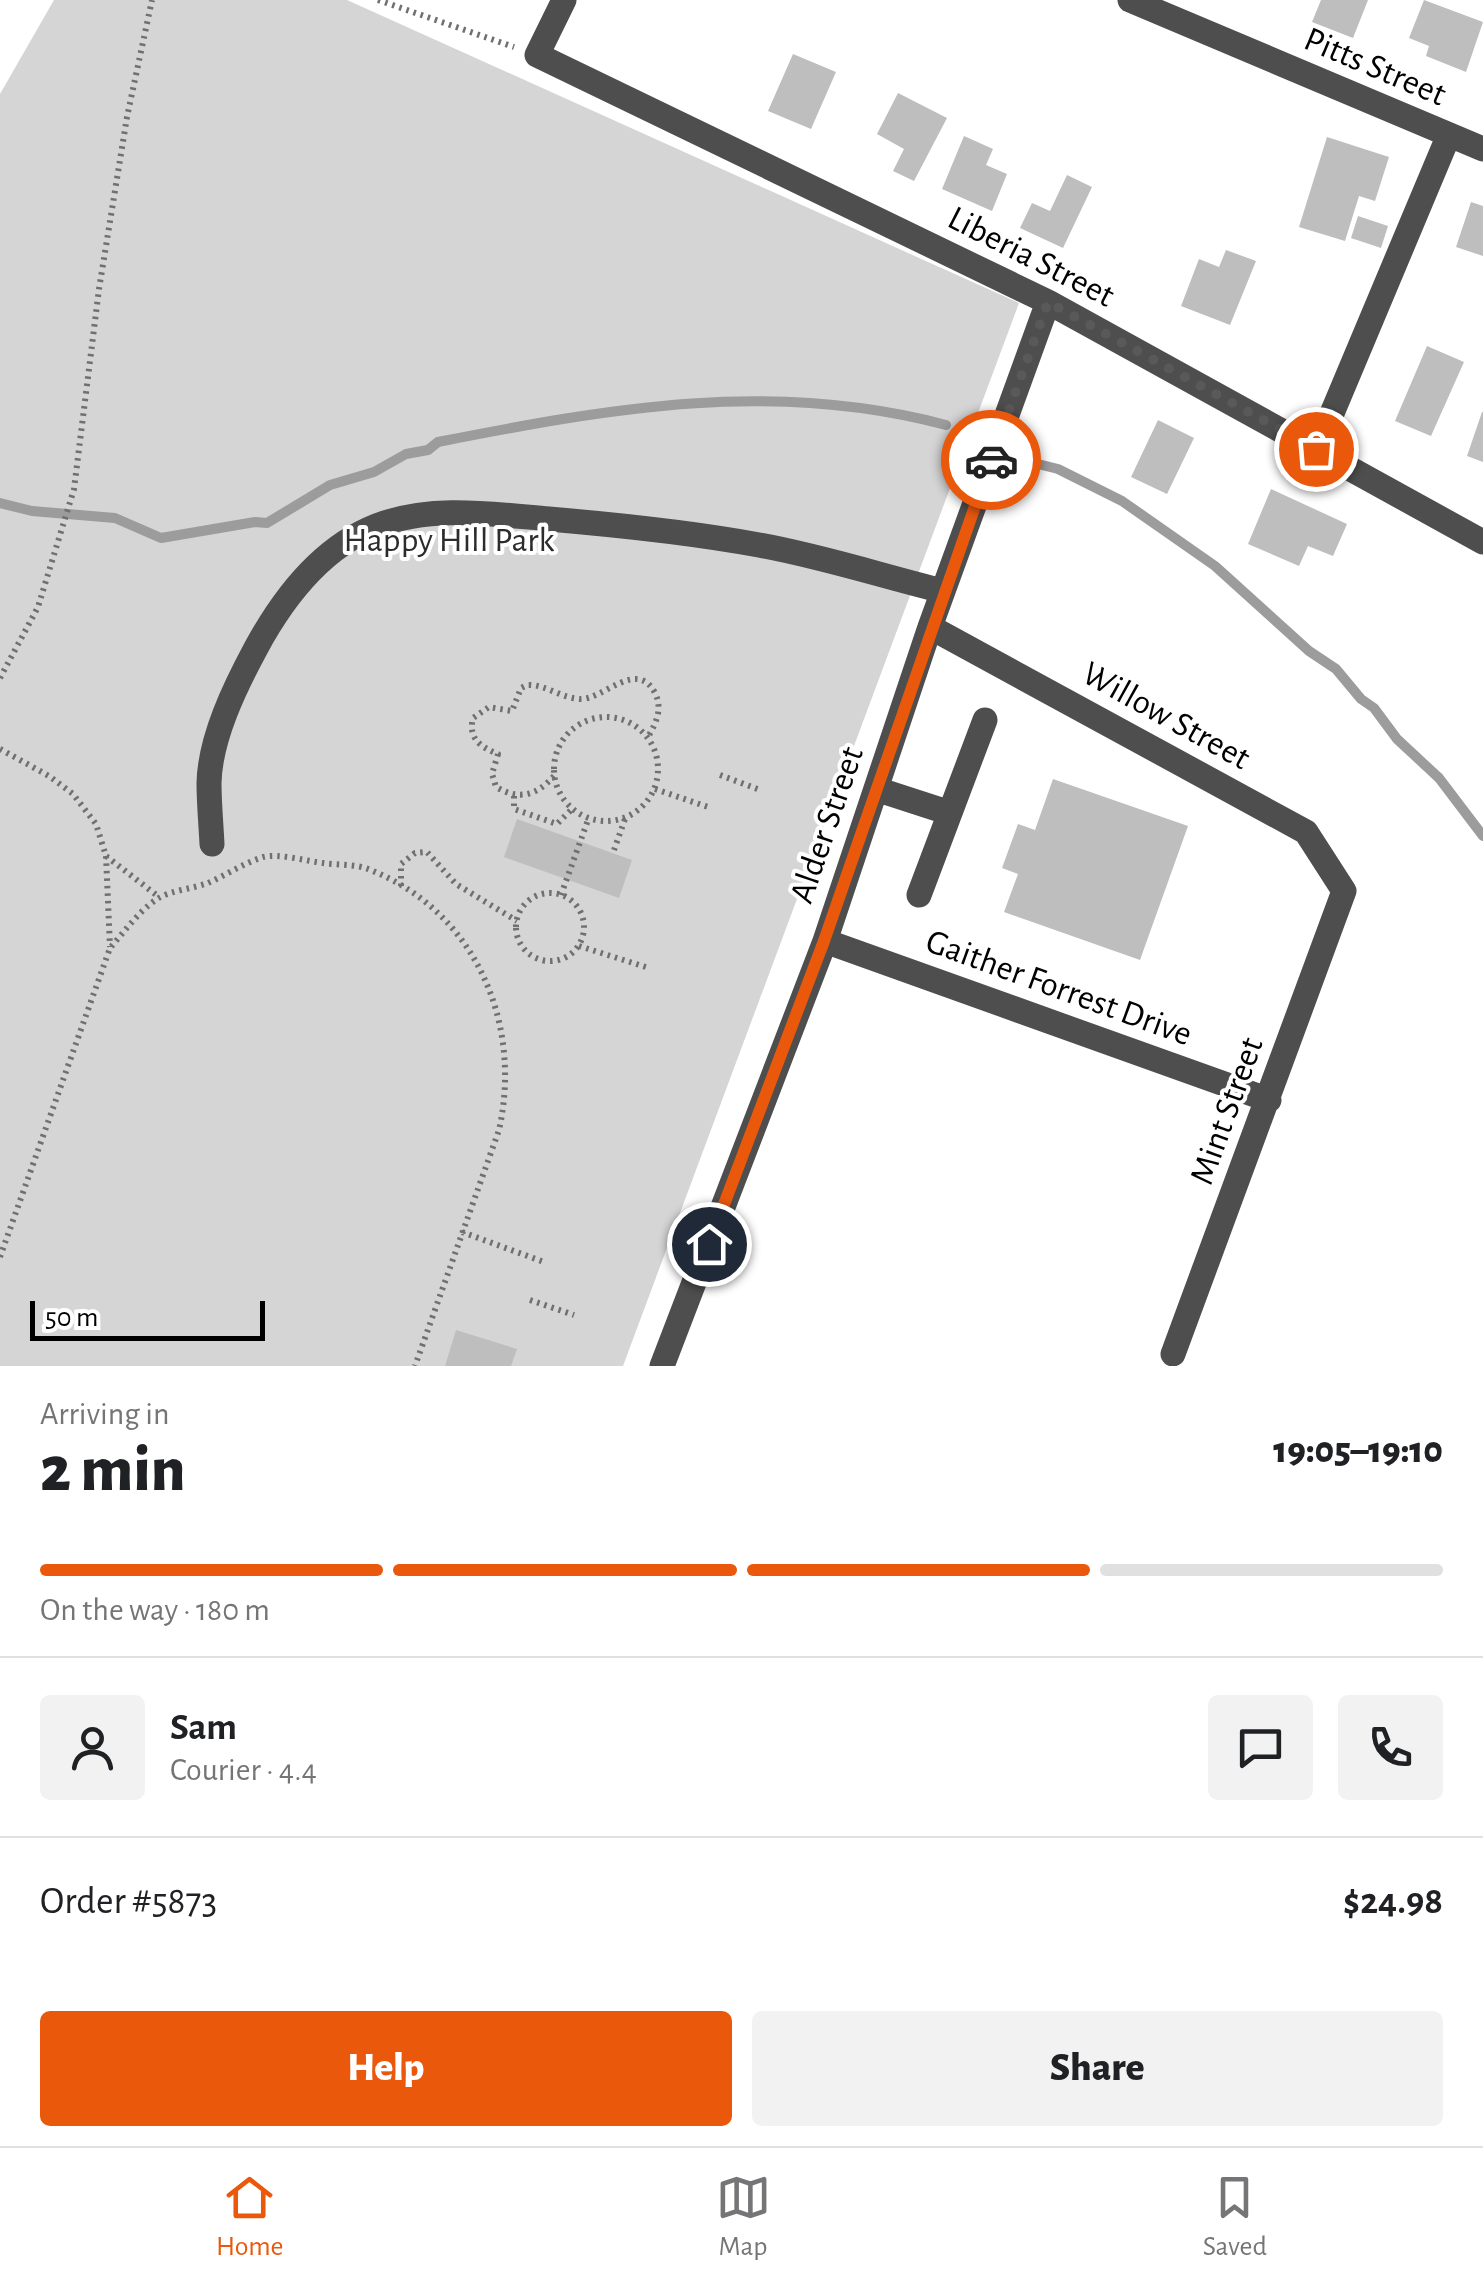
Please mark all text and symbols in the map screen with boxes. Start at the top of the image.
street label: Pitts Street [1299,22,1451,112]
street label: Liberia Street [942,200,1120,314]
pin [1274,407,1359,492]
courier [941,410,1041,510]
icon: bag [1289,422,1344,477]
icon: car [964,433,1019,488]
park label: Happy Hill Park [343,523,555,558]
street label: Willow Street [1076,656,1256,776]
street label: Alder Street [784,742,870,908]
street label: Gaither Forrest Drive [921,924,1197,1052]
street label: Mint Street [1184,1033,1270,1189]
pin [667,1202,752,1287]
icon: home [682,1217,737,1272]
scale bar [30,1296,265,1340]
text: 50 m [45,1304,99,1332]
text: Arriving in [40,1398,169,1430]
text: 19:05–19:10 [1273,1432,1443,1470]
text: 2 min [40,1438,186,1503]
text: On the way · 180 m [40,1594,270,1626]
button: person [40,1695,145,1800]
button: chat [1208,1695,1313,1800]
button: phone [1338,1695,1443,1800]
text: Sam [170,1709,237,1747]
text: Courier · 4.4 [170,1754,317,1786]
text: Order #5873 [40,1883,217,1921]
text: $24.98 [1343,1883,1443,1921]
button: Help [40,2011,732,2126]
button: Share [752,2011,1443,2126]
tab: Home [216,2170,283,2264]
tab: Map [716,2170,771,2264]
tab: Saved [1203,2170,1267,2264]

